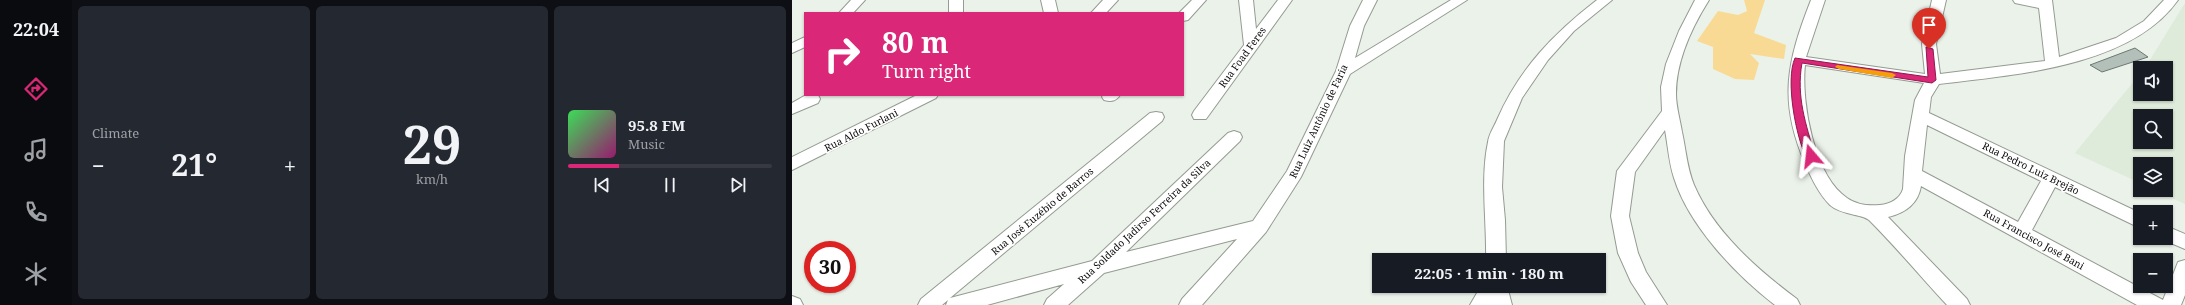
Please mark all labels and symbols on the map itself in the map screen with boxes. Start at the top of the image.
pin [1912,8,1946,49]
street label: Rua Foad Feres [1215,23,1269,90]
street label: Rua Luiz Antônio de Faria [1285,61,1351,180]
street label: Rua Aldo Furlani [822,105,901,155]
position arrow [1790,135,1832,177]
street label: Rua Pedro Luiz Brejão [1980,138,2082,198]
street label: Rua Soldado Jadirso Ferreira da Silva [1075,155,1214,286]
street label: Rua José Euzébio de Barros [988,164,1097,258]
street label: Rua Francisco José Bani [1981,205,2088,273]
speed limit sign: 30 [804,241,856,293]

